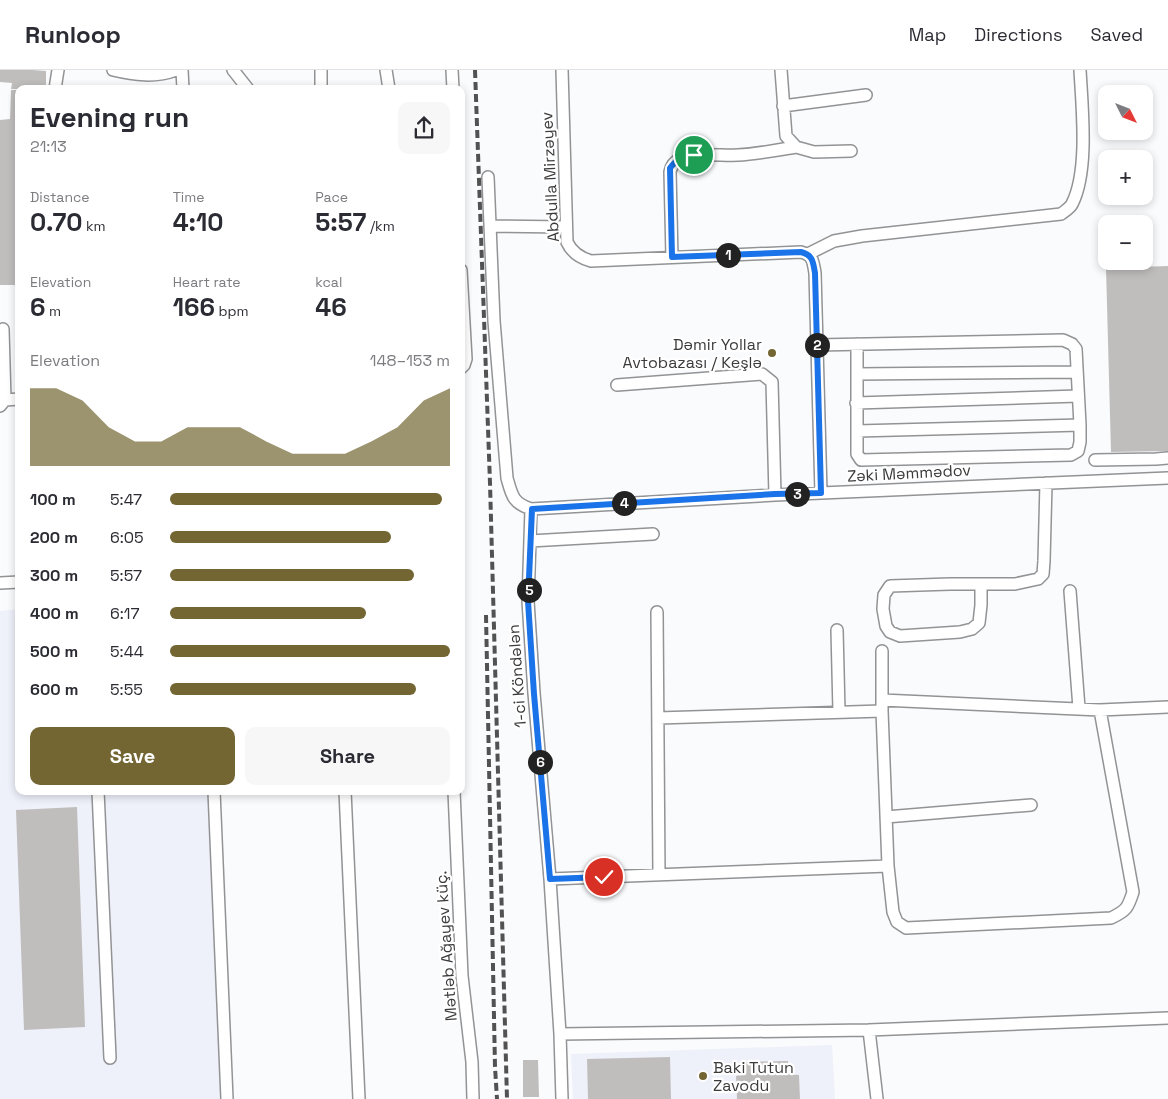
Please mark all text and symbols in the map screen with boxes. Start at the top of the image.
text: Runloop [25,19,121,50]
text: Map [909,23,946,46]
text: Directions [974,23,1063,46]
text: Saved [1091,23,1143,46]
north arrow [1098,85,1152,140]
map controls [1098,85,1153,270]
text: Evening run [30,99,189,135]
button: share [398,102,450,154]
street label: Abdulla Mirzəyev [536,111,564,243]
pin [673,134,715,176]
text: 21:13 [30,136,67,157]
icon: arrive [680,141,708,169]
button: + [1098,150,1153,205]
text: Distance [30,188,90,206]
text: Time [173,188,205,206]
text: Pace [315,188,348,206]
text: 0.70 [30,206,82,238]
text: 4:10 [173,206,224,238]
text: 5:57 [315,206,366,238]
button: − [1098,215,1153,270]
text: km [82,217,106,235]
text: /km [366,217,395,235]
pin: 1 [716,242,740,268]
text: 1 [725,246,732,264]
text: Elevation [30,273,91,291]
text: Heart rate [173,273,241,291]
text: kcal [315,273,342,291]
text: 6 [30,291,45,323]
text: 166 [173,291,215,323]
text: 46 [315,291,347,323]
text: m [45,302,61,320]
text: bpm [215,302,249,320]
pin: 2 [804,332,830,358]
place label: Dəmir Yollar Avtobazası / Keşlə [622,334,762,373]
text: 2 [813,336,822,354]
marker: Dəmir Yollar Avtobazası / Keşlə [766,347,778,359]
text: Elevation [30,350,100,371]
text: 148–153 m [370,350,450,371]
street label: Zəki Məmmədov [847,459,972,487]
pin: 3 [784,482,810,506]
text: 3 [793,485,802,503]
text: 100 m [30,489,76,510]
text: 5:47 [110,489,142,510]
pin: 4 [612,490,636,516]
text: 4 [620,494,629,512]
text: 200 m [30,527,78,548]
text: 6:05 [110,527,144,548]
text: 300 m [30,565,78,586]
text: 5:57 [110,565,142,586]
pin: 5 [516,578,542,602]
text: 5 [525,581,534,599]
text: 400 m [30,603,79,624]
text: 6:17 [110,603,140,624]
street label: 1-ci Köndələn [503,624,531,728]
text: 500 m [30,641,78,662]
text: 5:44 [110,641,144,662]
text: 600 m [30,679,78,700]
text: 5:55 [110,679,143,700]
button: Save [30,727,235,785]
button: Share [245,727,450,785]
pin: 6 [528,750,552,774]
text: 6 [536,753,545,771]
pin [583,856,625,898]
icon: check [590,863,618,891]
street label: Mətləb Ağayev küç. [430,870,462,1022]
place label: Baki Tutun Zavodu [713,1057,794,1096]
marker: Baki Tutun Zavodu [697,1070,709,1082]

